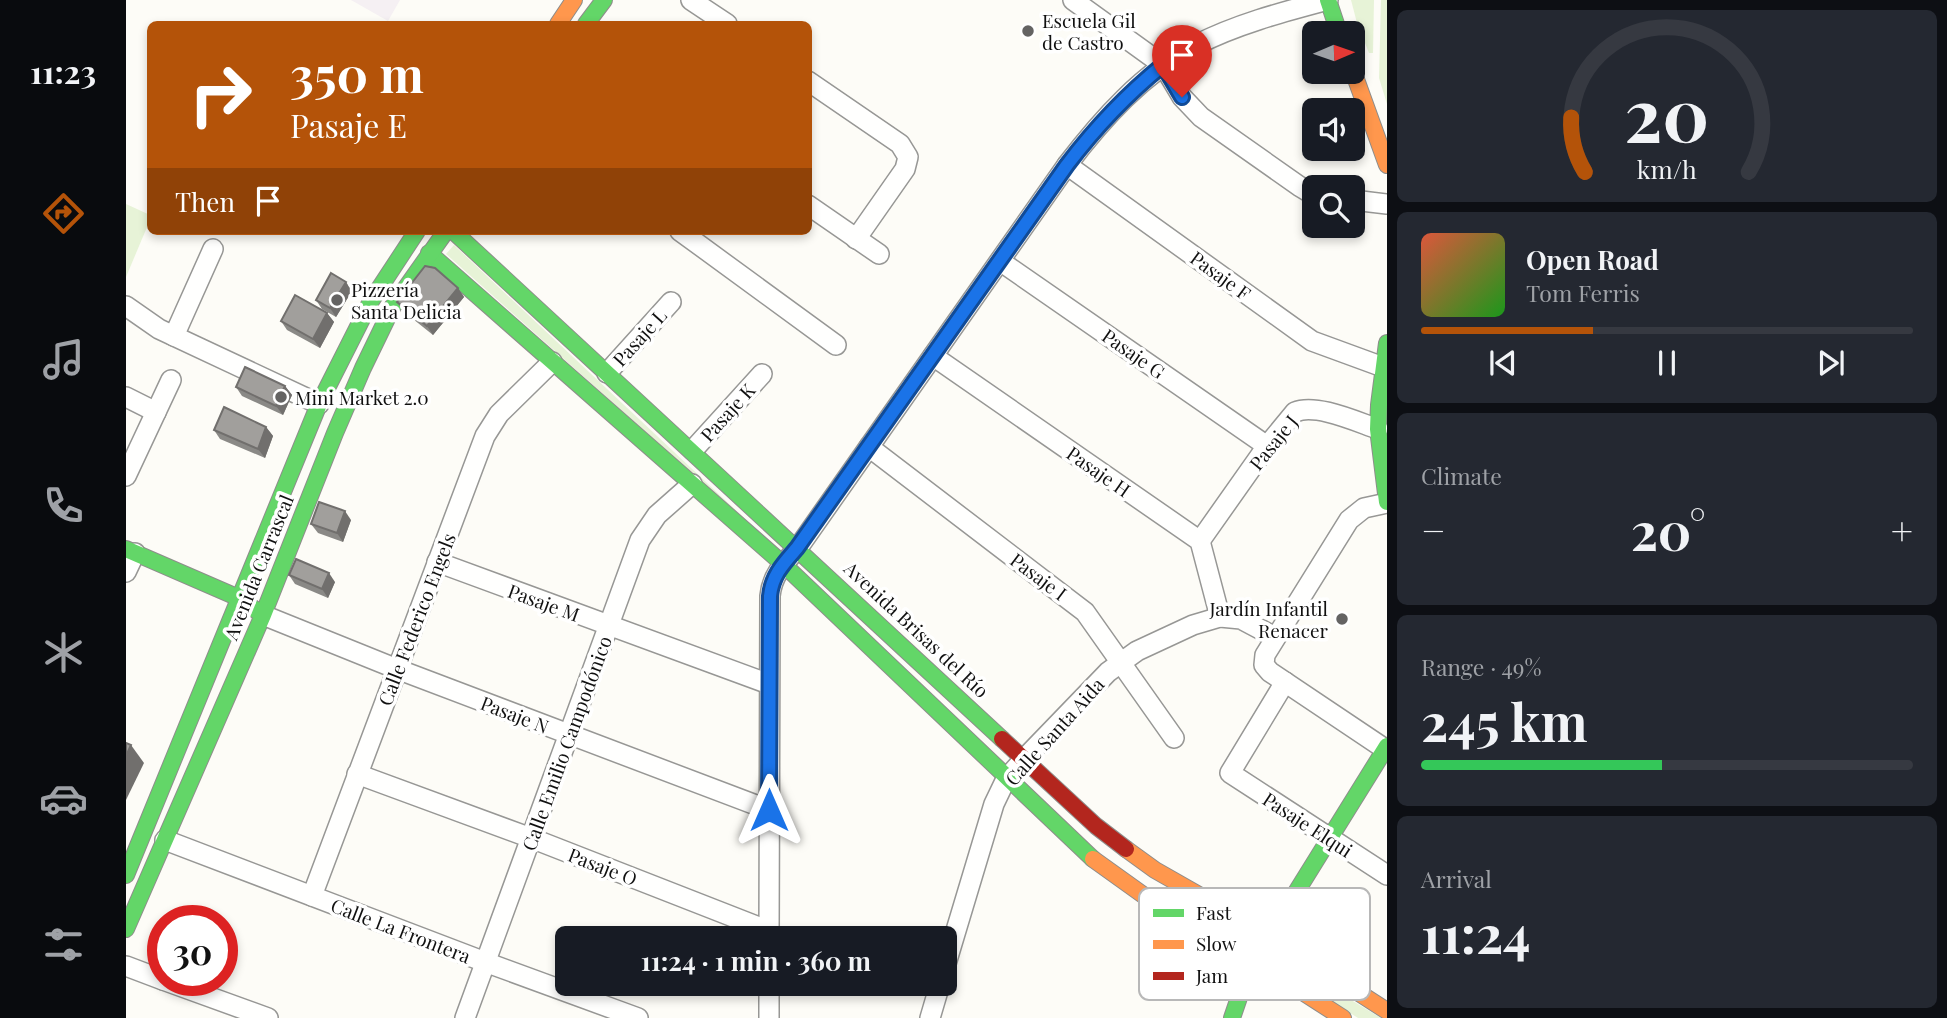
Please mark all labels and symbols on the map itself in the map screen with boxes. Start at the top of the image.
place label: Escuela Gil de Castro [1042,7,1136,55]
north arrow [1302,21,1365,84]
marker: Escuela Gil de Castro [1020,23,1036,39]
pin [1152,25,1212,97]
street label: Pasaje F [1186,244,1257,306]
place label: Pizzería Santa Delicia [351,276,462,324]
marker: Pizzería Santa Delicia [329,292,345,308]
street label: Pasaje L [606,303,672,371]
street label: Pasaje G [1097,322,1171,384]
street label: Pasaje K [694,377,761,447]
place label: Mini Market 2.0 [295,384,429,410]
marker: Mini Market 2.0 [273,389,289,405]
street label: Pasaje J [1243,409,1303,475]
street label: Pasaje H [1062,440,1136,502]
street label: Avenida Carrascal [217,490,299,644]
street label: Calle Federico Engels [371,529,461,709]
street label: Pasaje I [1006,546,1072,606]
street label: Avenida Brisas del Río [838,554,995,703]
street label: Pasaje M [505,577,583,627]
place label: Jardín Infantil Renacer [1208,595,1329,643]
marker: Jardín Infantil Renacer [1334,611,1350,627]
street label: Calle Emilio Campodónico [515,632,617,854]
street label: Calle Santa Aida [999,671,1110,790]
street label: Pasaje N [477,689,553,739]
position arrow [732,773,806,847]
street label: Pasaje Elqui [1258,785,1358,863]
street label: Pasaje O [565,841,641,891]
legend [1139,888,1370,1000]
street label: Calle La Frontera [327,891,475,969]
text: Fast [1196,899,1232,925]
speed limit sign: 30 [147,905,238,996]
text: Slow [1196,930,1237,956]
text: Jam [1195,962,1228,988]

